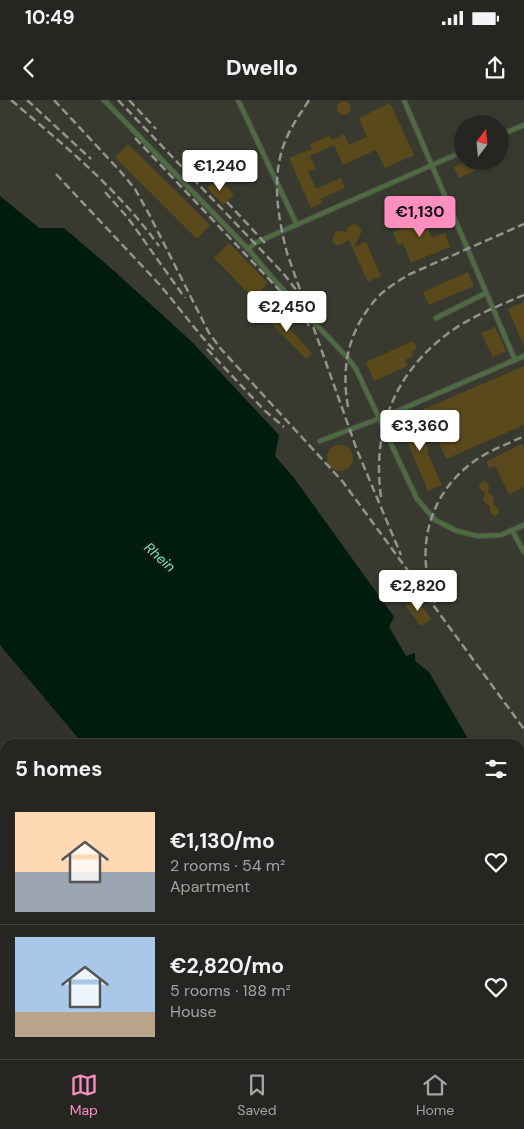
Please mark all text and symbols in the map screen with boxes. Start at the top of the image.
text: 10:49 [25,5,75,30]
text: Dwello [226,53,298,82]
icon: back [15,54,43,82]
icon: share [481,54,509,82]
north arrow [454,115,509,170]
map controls [454,115,509,170]
pin: €1,240 [179,149,261,192]
text: €1,240 [193,155,247,176]
pin: €1,130 [379,196,461,238]
text: €1,130 [395,201,445,222]
pin: €2,450 [246,290,328,333]
text: €2,450 [258,296,316,317]
pin: €3,360 [379,410,461,452]
text: €3,360 [391,415,449,436]
water label: Rhein [141,538,179,576]
pin: €2,820 [377,570,459,612]
text: €2,820 [390,575,446,596]
text: 5 homes [15,755,102,783]
icon: filters [482,755,510,783]
text: €1,130/mo [170,827,275,855]
icon: home [55,832,115,892]
icon: heart [482,848,510,876]
text: 2 rooms · 54 m² [170,855,285,876]
text: Apartment [170,876,250,897]
text: €2,820/mo [170,952,284,980]
icon: home [55,957,115,1017]
icon: heart [482,973,510,1001]
text: 5 rooms · 188 m² [170,980,291,1001]
text: House [170,1001,217,1022]
tab: Map [70,1071,98,1119]
tab: Saved [237,1071,277,1119]
tab: Home [416,1071,454,1119]

